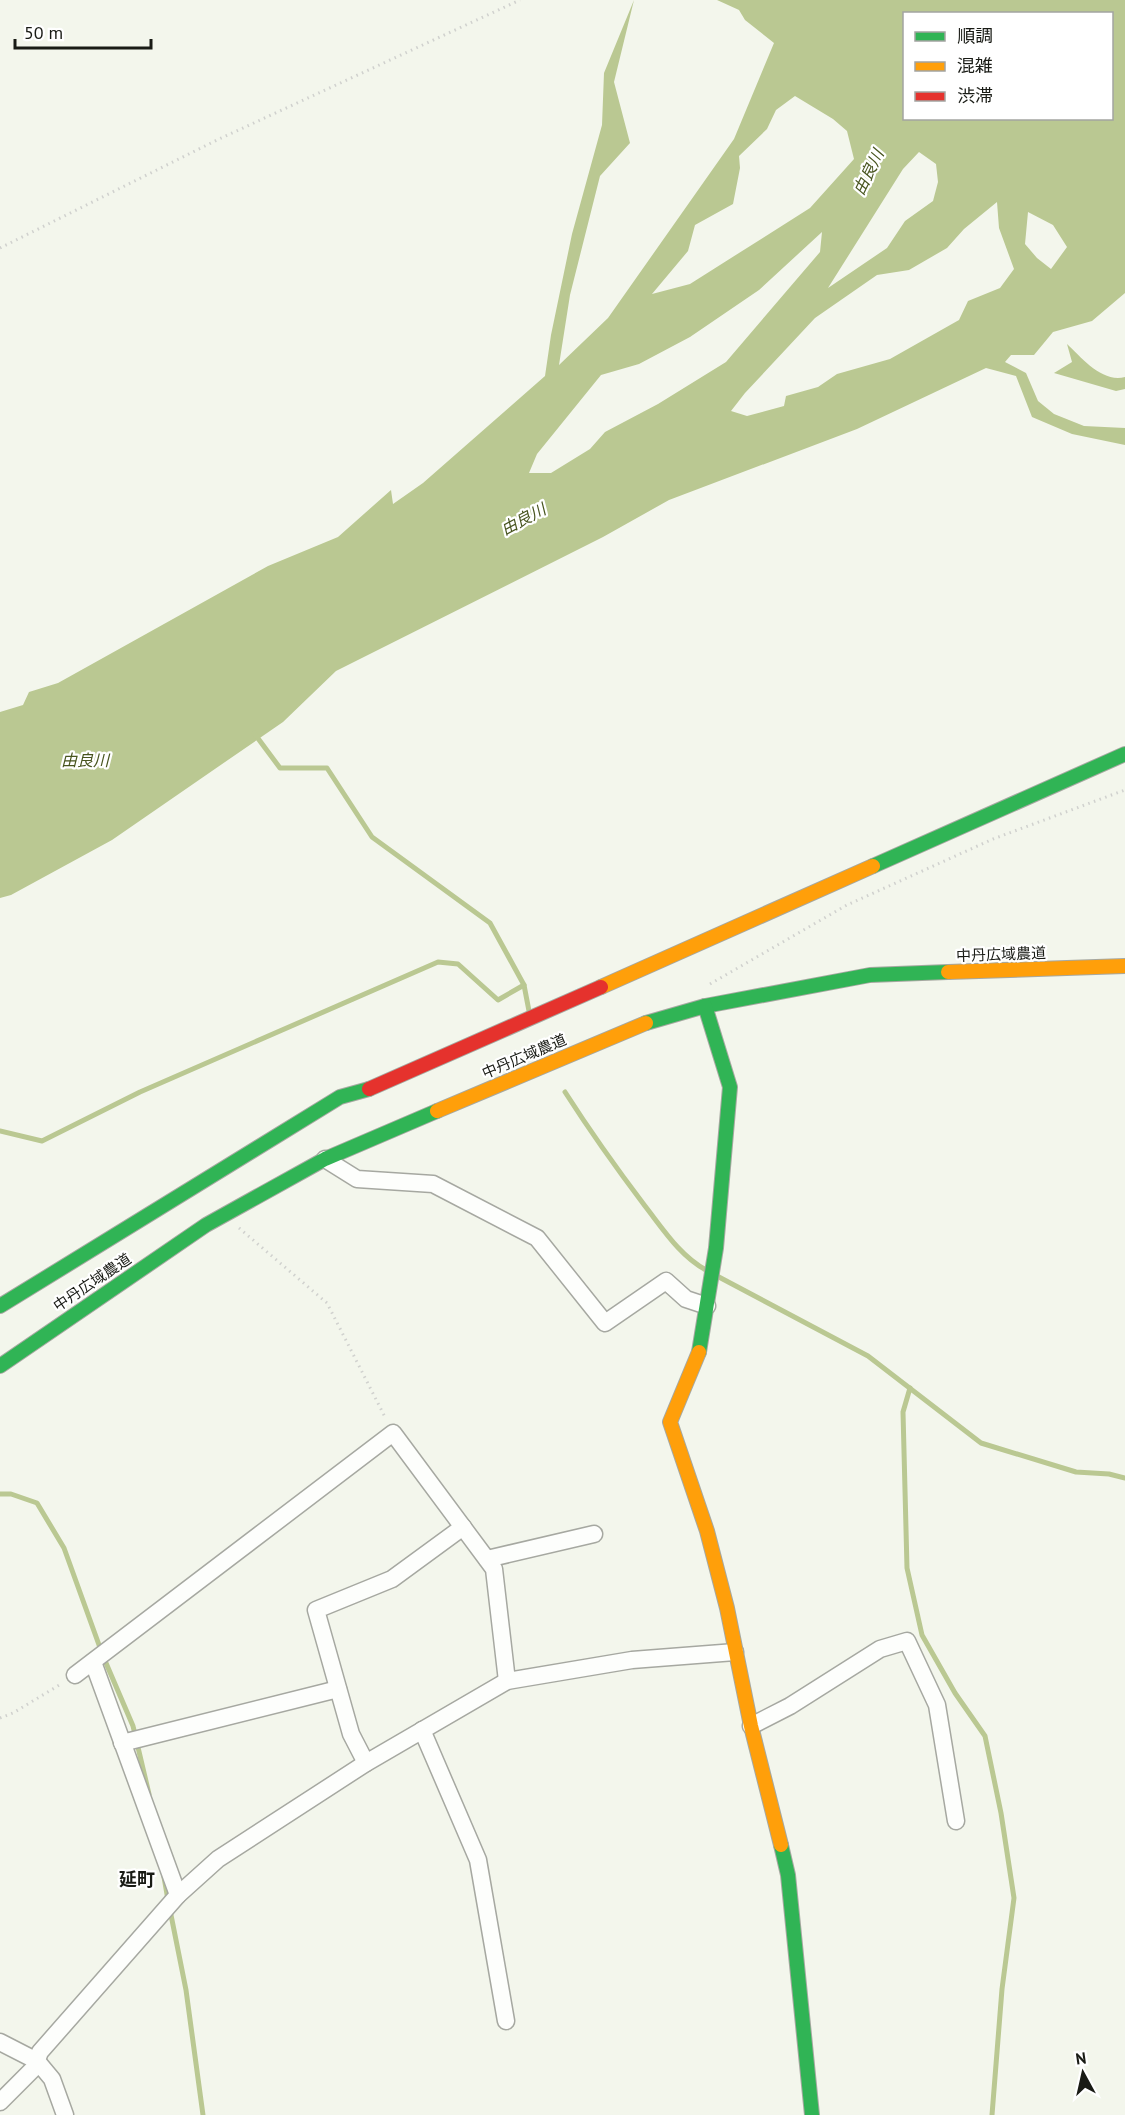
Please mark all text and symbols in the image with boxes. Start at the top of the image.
scale bar [15,12,152,50]
legend [903,12,1113,120]
text: 50 m [24,21,63,44]
text: 順調 [957,24,993,47]
text: 混雑 [957,54,993,77]
text: 渋滞 [957,84,993,107]
water label: 由良川 [848,144,888,198]
water label: 由良川 [497,498,551,539]
water label: 由良川 [61,750,111,770]
street label: 中丹広域農道 [956,943,1046,965]
street label: 中丹広域農道 [479,1030,569,1082]
street label: 中丹広域農道 [49,1249,135,1315]
district label: 延町 [119,1868,155,1891]
north arrow [1053,2043,1113,2103]
text: N [1074,2048,1088,2069]

